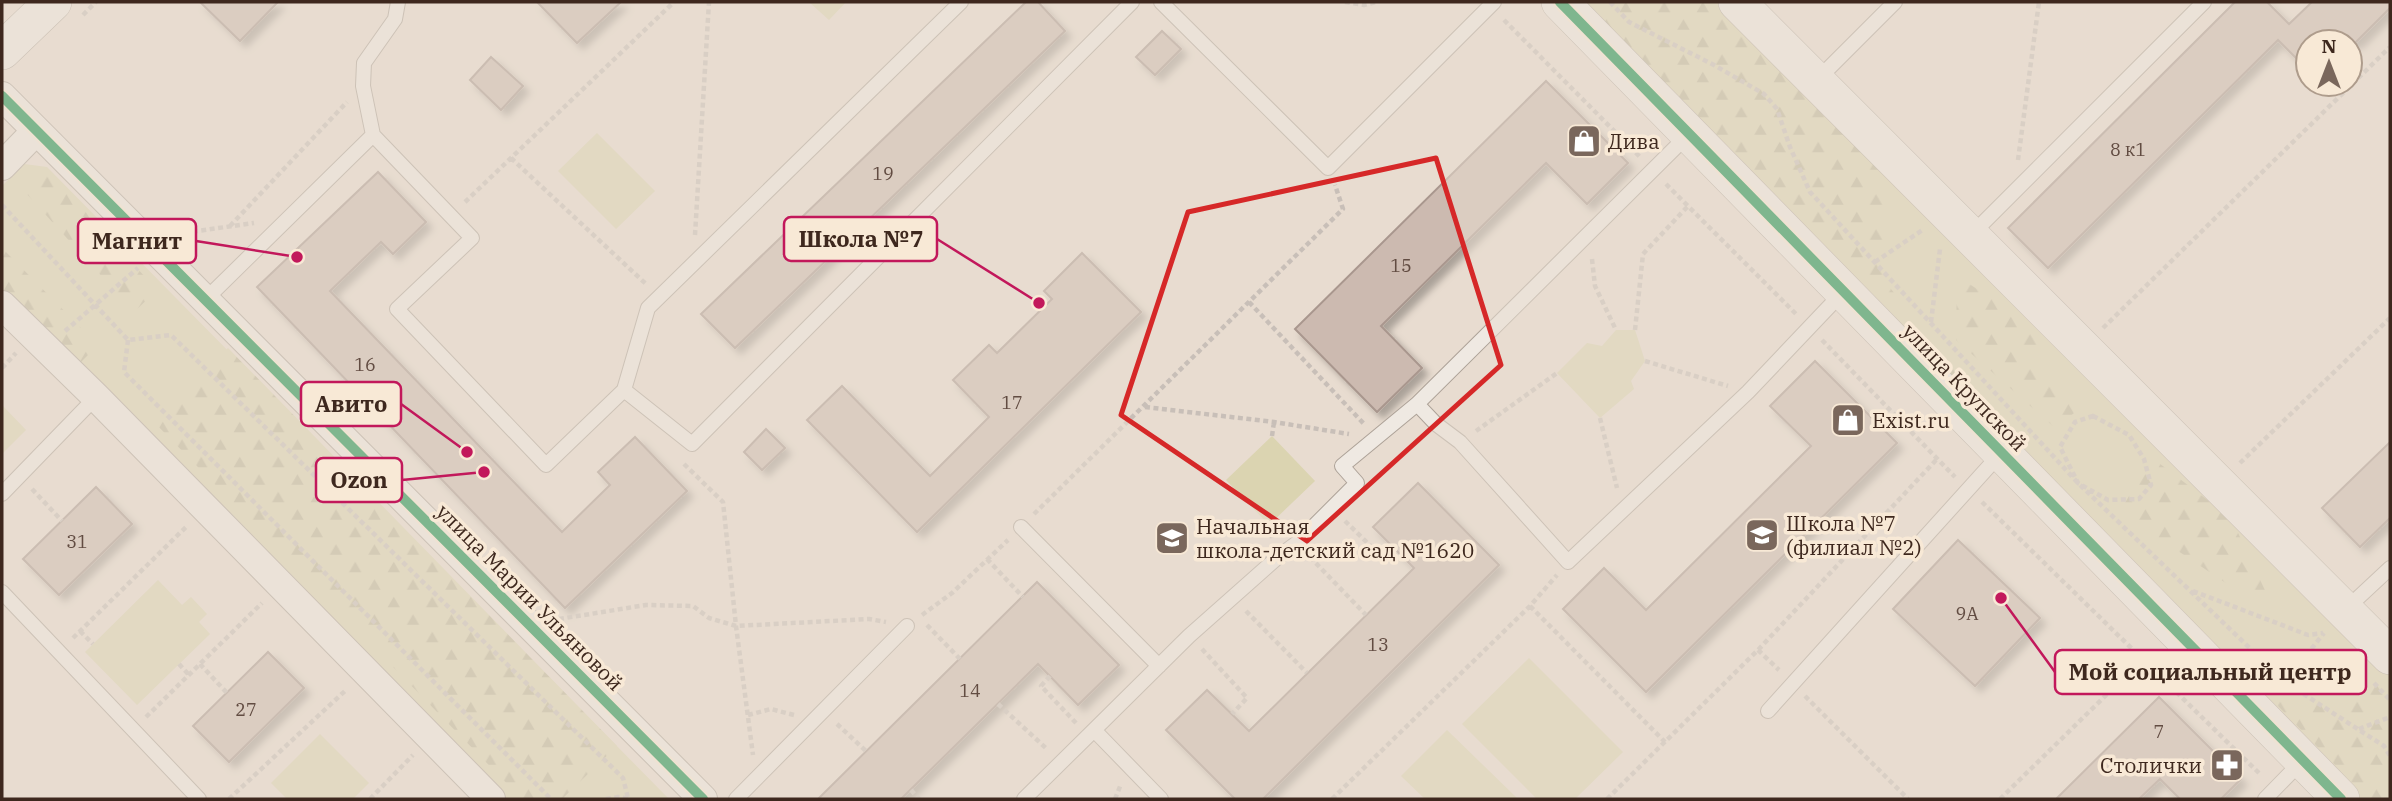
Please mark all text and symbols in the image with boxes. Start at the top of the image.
north arrow [2294,28,2364,98]
text: N [2321,34,2337,58]
shop icon: Дива [1565,122,1603,160]
place label: Дива [1608,127,1660,155]
house number: 8 к1 [2110,138,2146,161]
house number: 19 [872,162,894,185]
callout: Школа №7 [784,217,937,261]
callout: Магнит [78,219,196,263]
text: Школа №7 [799,223,923,253]
text: Магнит [92,225,183,255]
house number: 15 [1390,254,1412,277]
street label: улица Крупской [1897,317,2033,457]
house number: 16 [354,353,376,376]
callout: Авито [301,382,401,426]
text: Авито [315,388,387,418]
house number: 17 [1001,391,1023,414]
shop icon: Exist.ru [1829,401,1867,439]
place label: Exist.ru [1872,406,1950,434]
callout: Ozon [316,458,402,502]
text: Ozon [330,464,388,494]
street label: улица Марии Ульяновой [430,497,630,697]
place label: Школа №7 (филиал №2) [1786,509,1922,561]
place label: Начальная школа-детский сад №1620 [1196,512,1474,564]
school or university icon: Школа №7 (филиал №2) [1743,516,1781,554]
school or university icon: Начальная школа-детский сад №1620 [1153,519,1191,557]
house number: 31 [66,530,88,553]
house number: 9А [1955,602,1979,625]
house number: 13 [1367,633,1389,656]
callout: Мой социальный центр [2055,650,2366,694]
text: Мой социальный центр [2069,656,2352,686]
house number: 14 [959,679,981,702]
house number: 27 [235,698,257,721]
house number: 7 [2154,720,2164,743]
pharmacy icon: Столички [2208,746,2246,784]
place label: Столички [2100,751,2202,779]

